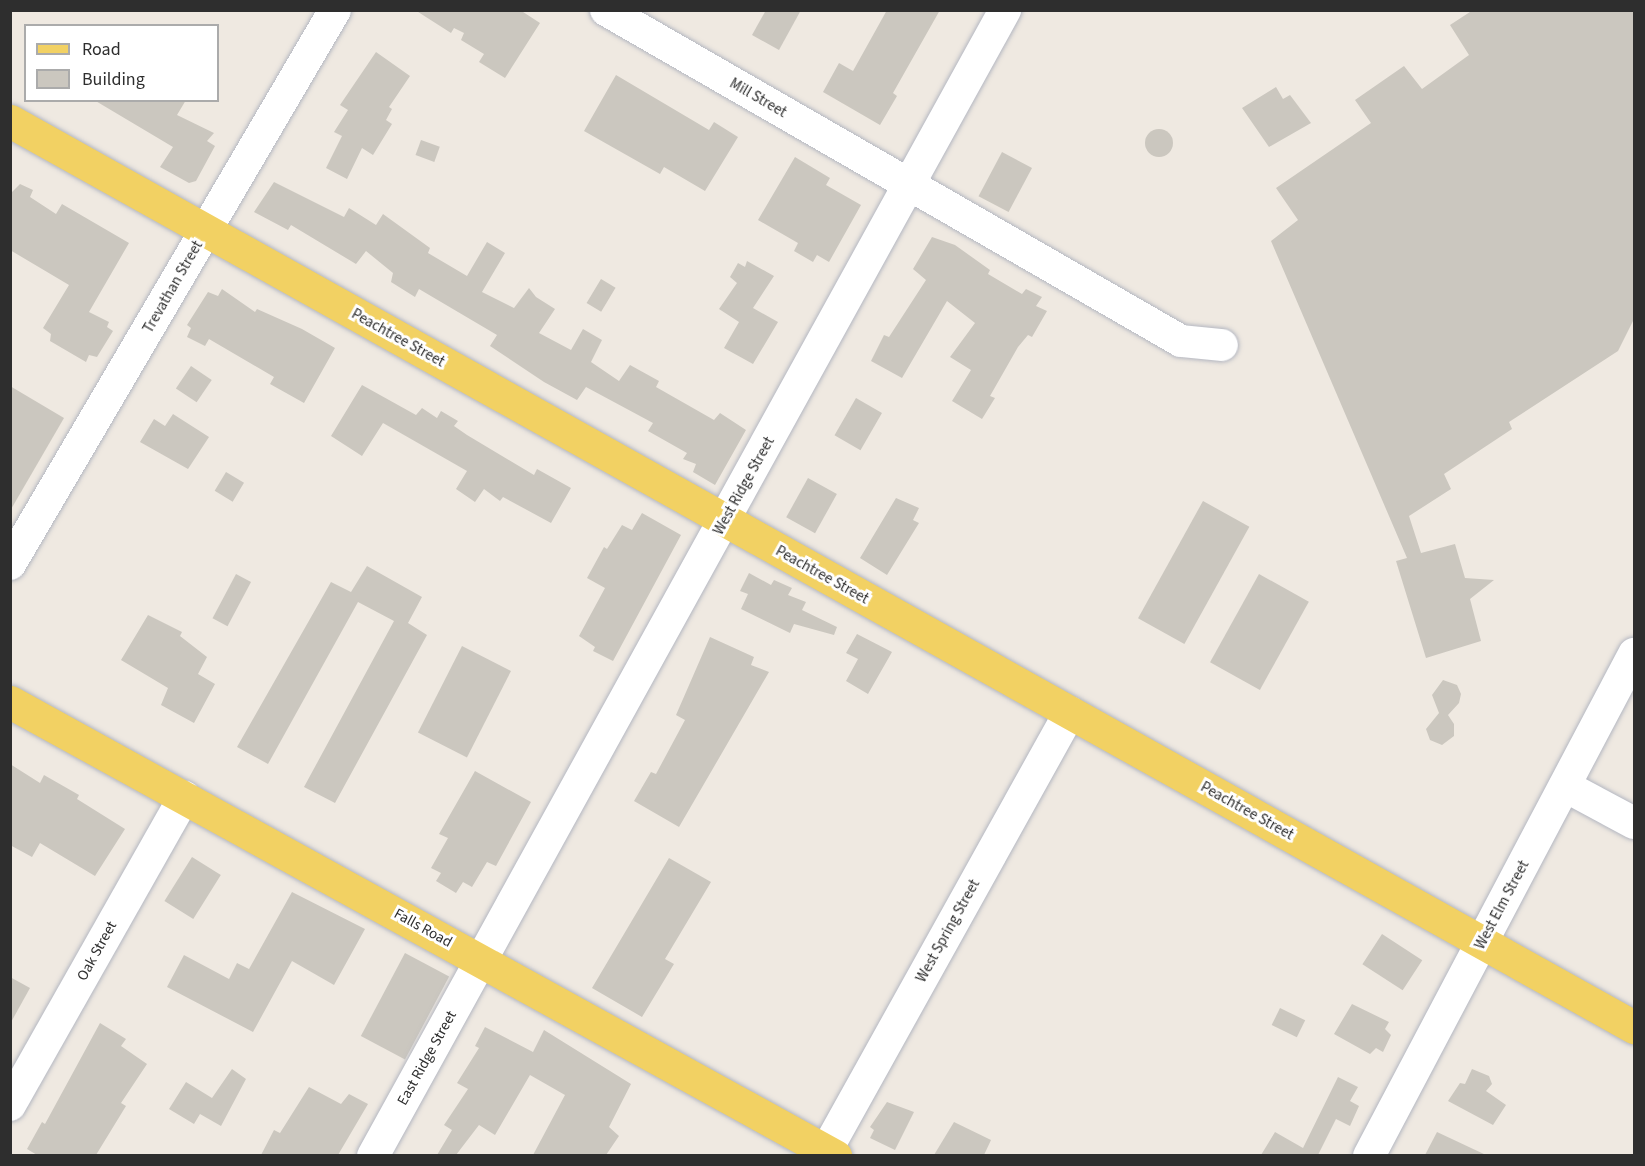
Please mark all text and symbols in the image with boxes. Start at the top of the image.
legend [24,24,219,102]
text: Road [82,37,121,62]
text: Building [82,67,145,92]
street label: Mill Street [726,74,790,122]
street label: Trevathan Street [139,238,207,336]
street label: Peachtree Street [348,305,448,371]
street label: West Ridge Street [710,434,778,538]
street label: Peachtree Street [772,542,872,608]
street label: Peachtree Street [1197,778,1297,844]
street label: West Elm Street [1471,857,1533,953]
street label: West Spring Street [912,876,984,986]
street label: Falls Road [391,905,455,951]
street label: Oak Street [73,918,121,984]
street label: East Ridge Street [394,1008,460,1108]

